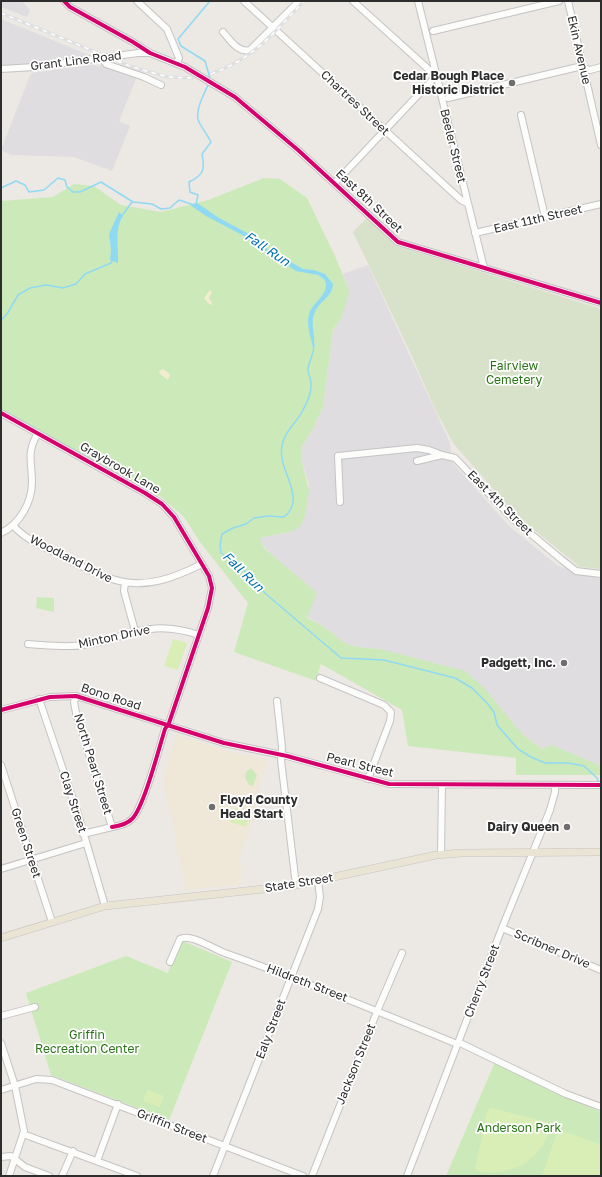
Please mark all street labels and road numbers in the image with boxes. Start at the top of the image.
street label: Ekin Avenue [564,14,594,86]
street label: Grant Line Road [30,48,122,74]
street label: Chartres Street [318,68,392,138]
street label: Beeler Street [437,107,469,185]
street label: East 8th Street [333,166,405,236]
street label: East 11th Street [492,202,584,236]
street label: Graybrook Lane [77,439,163,497]
street label: East 4th Street [464,467,536,539]
street label: Woodland Drive [27,532,115,586]
street label: Minton Drive [77,622,151,652]
street label: Bono Road [79,681,143,713]
street label: North Pearl Street [71,712,115,816]
street label: Pearl Street [325,750,395,780]
street label: Clay Street [56,769,90,835]
street label: Green Street [8,806,44,880]
street label: State Street [264,870,334,896]
street label: Scribner Drive [512,926,592,972]
street label: Cherry Street [461,942,503,1020]
street label: Hildreth Street [264,961,350,1005]
street label: Ealy Street [253,997,289,1061]
street label: Jackson Street [333,1021,379,1107]
street label: Griffin Street [135,1106,209,1146]

